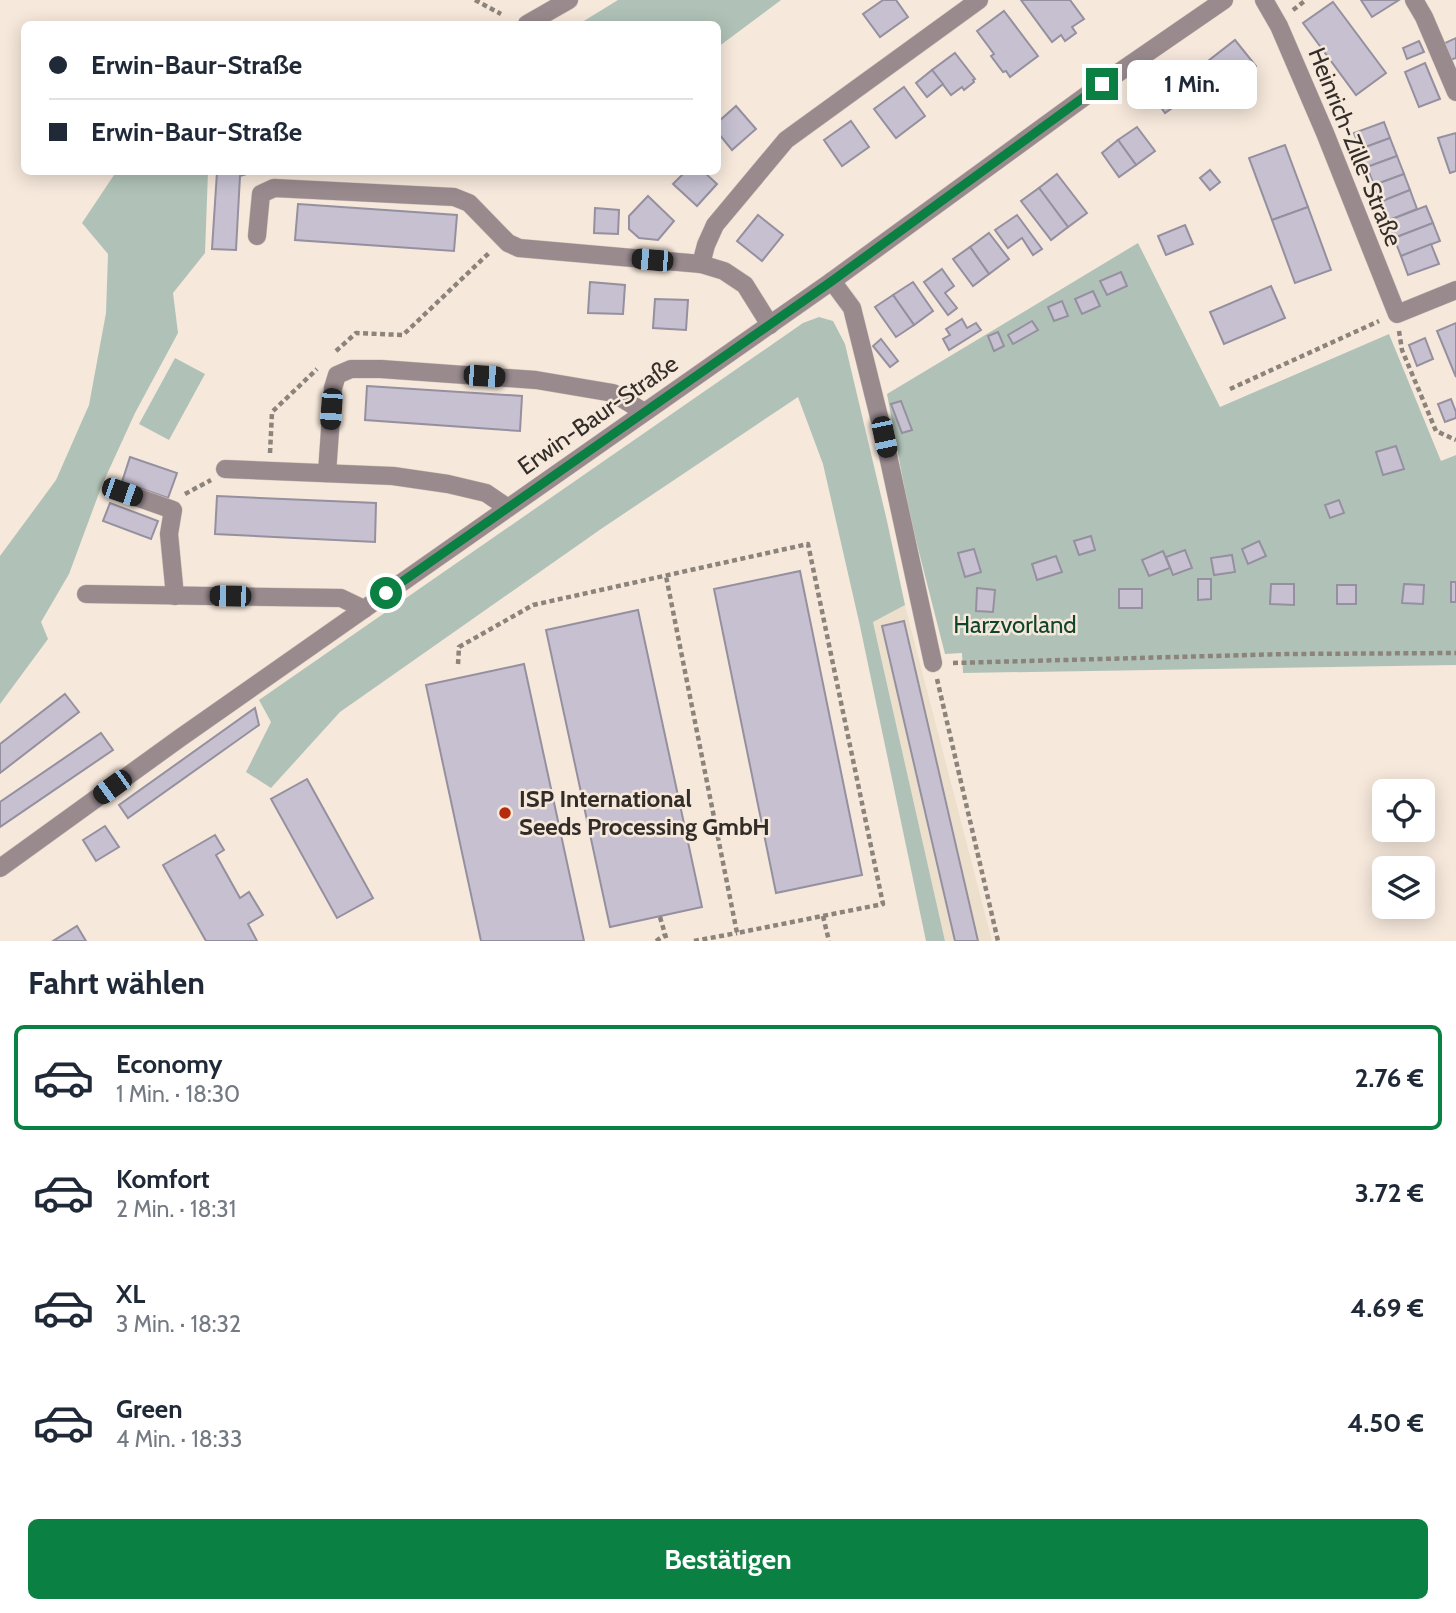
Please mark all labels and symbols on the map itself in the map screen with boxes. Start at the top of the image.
street label: Heinrich-Zille-Straße [1302,43,1409,250]
callout: 1 Min. [1126,60,1256,108]
route end [1086,68,1118,100]
car [631,248,674,272]
street label: Erwin-Baur-Straße [512,349,683,481]
car [463,364,506,388]
car [320,387,343,431]
car [870,414,899,460]
car [99,475,146,509]
route start [370,577,402,609]
car [209,585,252,607]
park label: Harzvorland [953,610,1077,639]
car [89,766,136,808]
place label: ISP International Seeds Processing GmbH [519,784,770,841]
marker: ISP International Seeds Processing GmbH [497,805,513,821]

